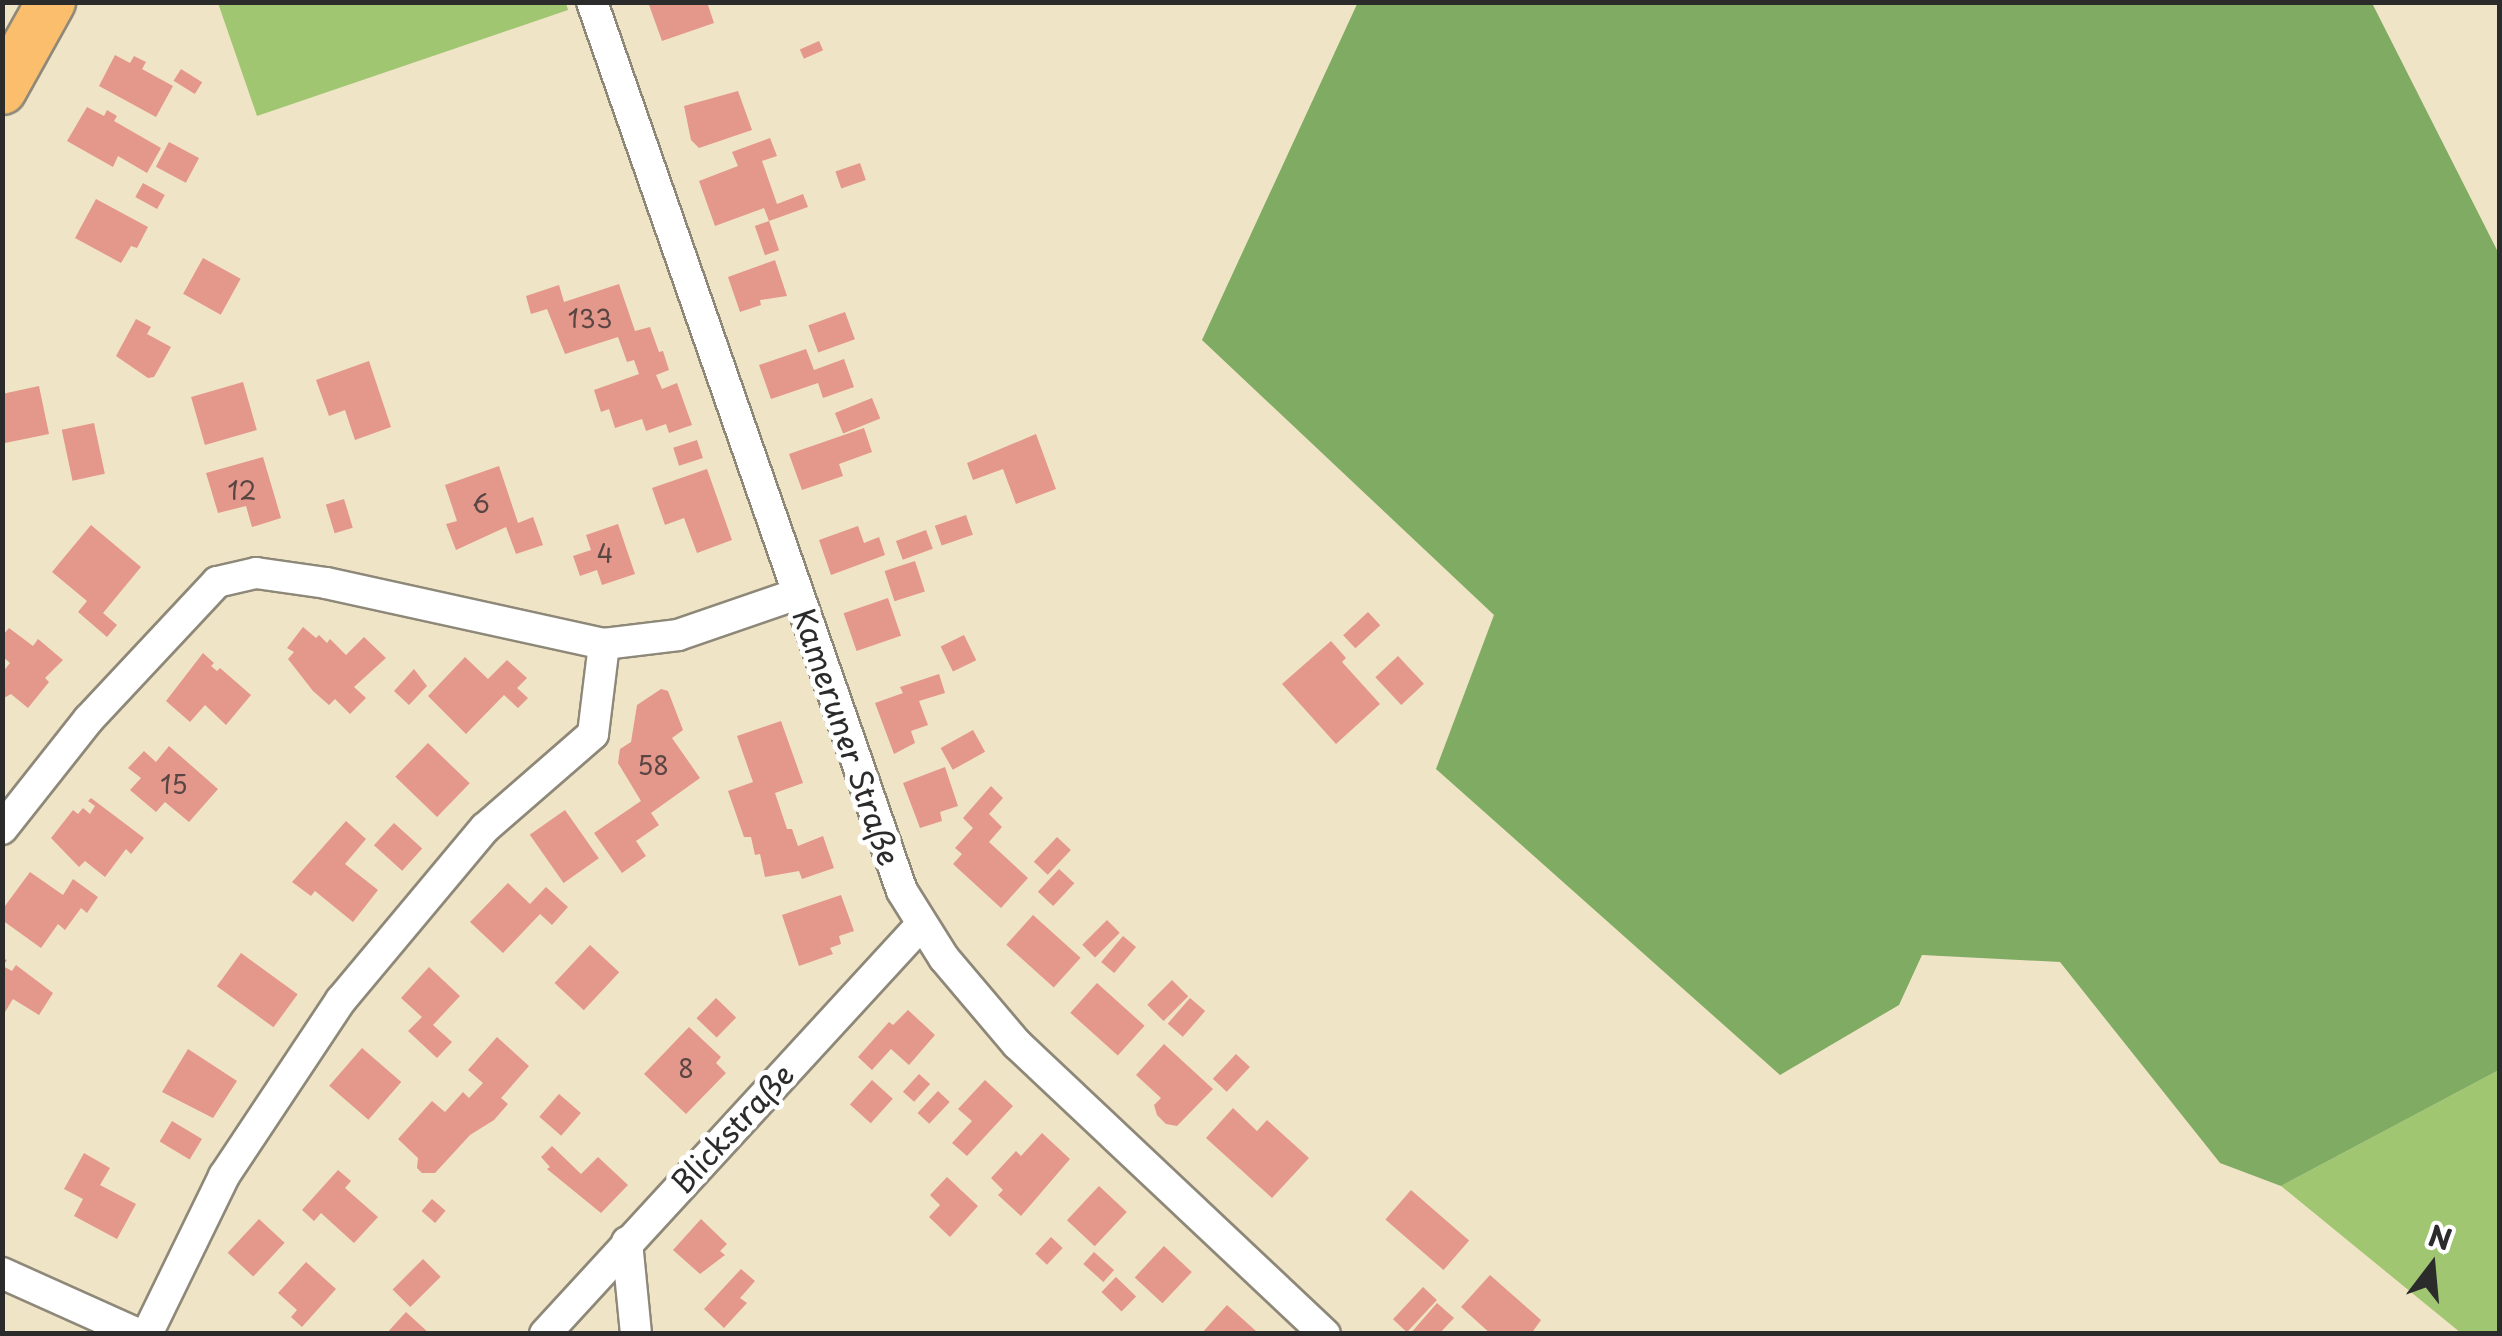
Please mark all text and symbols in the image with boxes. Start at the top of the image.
house number: 133 [568,303,612,333]
house number: 12 [228,475,256,505]
house number: 6 [472,488,490,518]
house number: 4 [597,538,613,568]
street label: Kameruner Straße [786,603,908,871]
house number: 58 [637,750,669,780]
house number: 15 [160,769,188,799]
house number: 8 [678,1053,694,1083]
street label: Blickstraße [663,1056,801,1200]
text: N [2424,1213,2457,1260]
north arrow [2382,1216,2482,1316]

